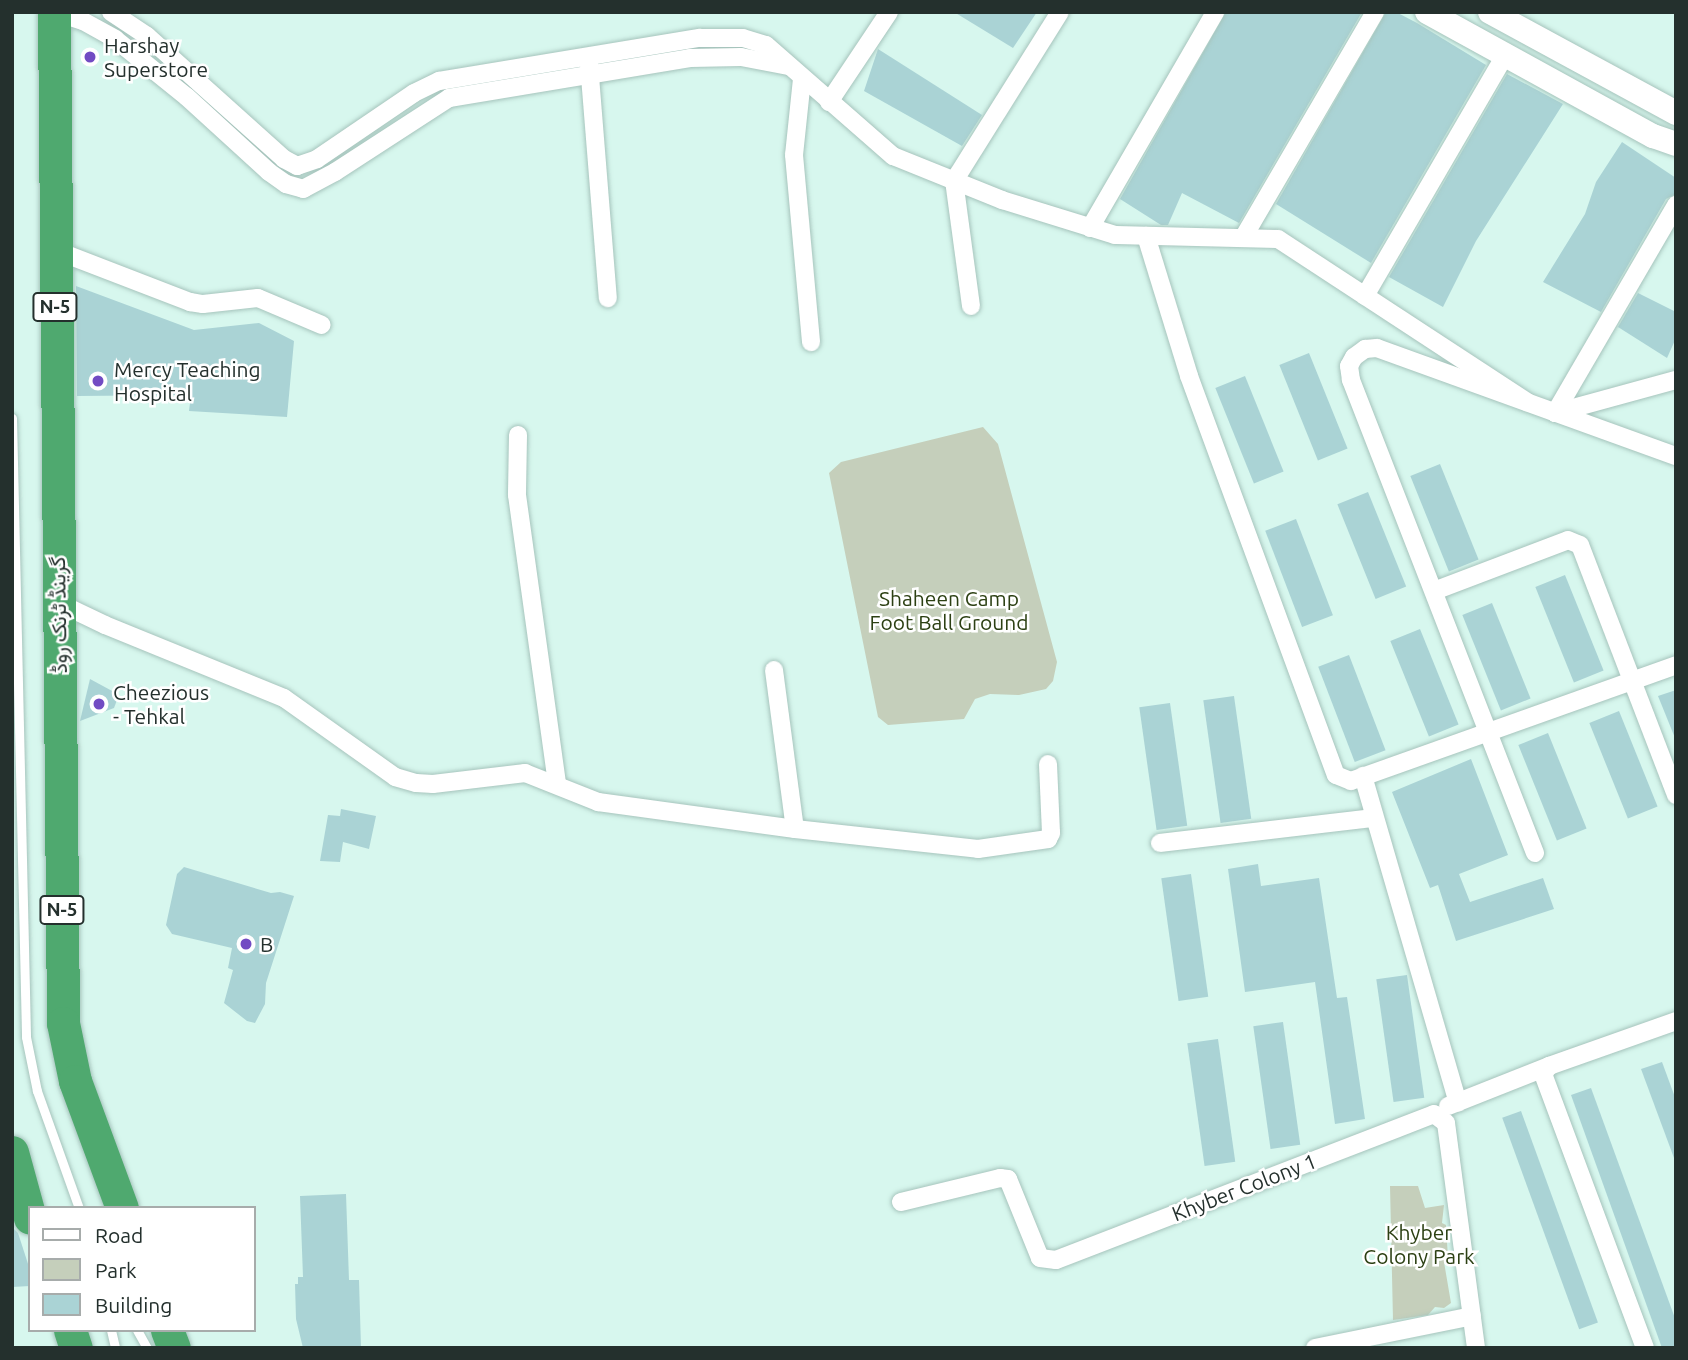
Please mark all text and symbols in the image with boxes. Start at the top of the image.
place label: Harshay Superstore [104,32,208,82]
marker: Harshay Superstore [82,49,98,65]
road number: N-5 [32,292,78,322]
place label: Mercy Teaching Hospital [114,356,261,406]
marker: Mercy Teaching Hospital [88,371,108,391]
street label: گرینڈ ٹرنک روڈ [44,556,72,674]
park label: Shaheen Camp Foot Ball Ground [869,585,1029,635]
place label: Cheezious - Tehkal [113,679,209,729]
marker: Cheezious - Tehkal [91,696,107,712]
road number: N-5 [39,894,85,926]
place label: B [260,931,273,957]
marker: B [238,936,254,952]
street label: Khyber Colony 1 [1168,1148,1320,1226]
legend [28,1206,256,1332]
park label: Khyber Colony Park [1363,1219,1475,1269]
text: Road [95,1223,143,1247]
text: Park [95,1258,137,1282]
text: Building [95,1293,172,1317]

